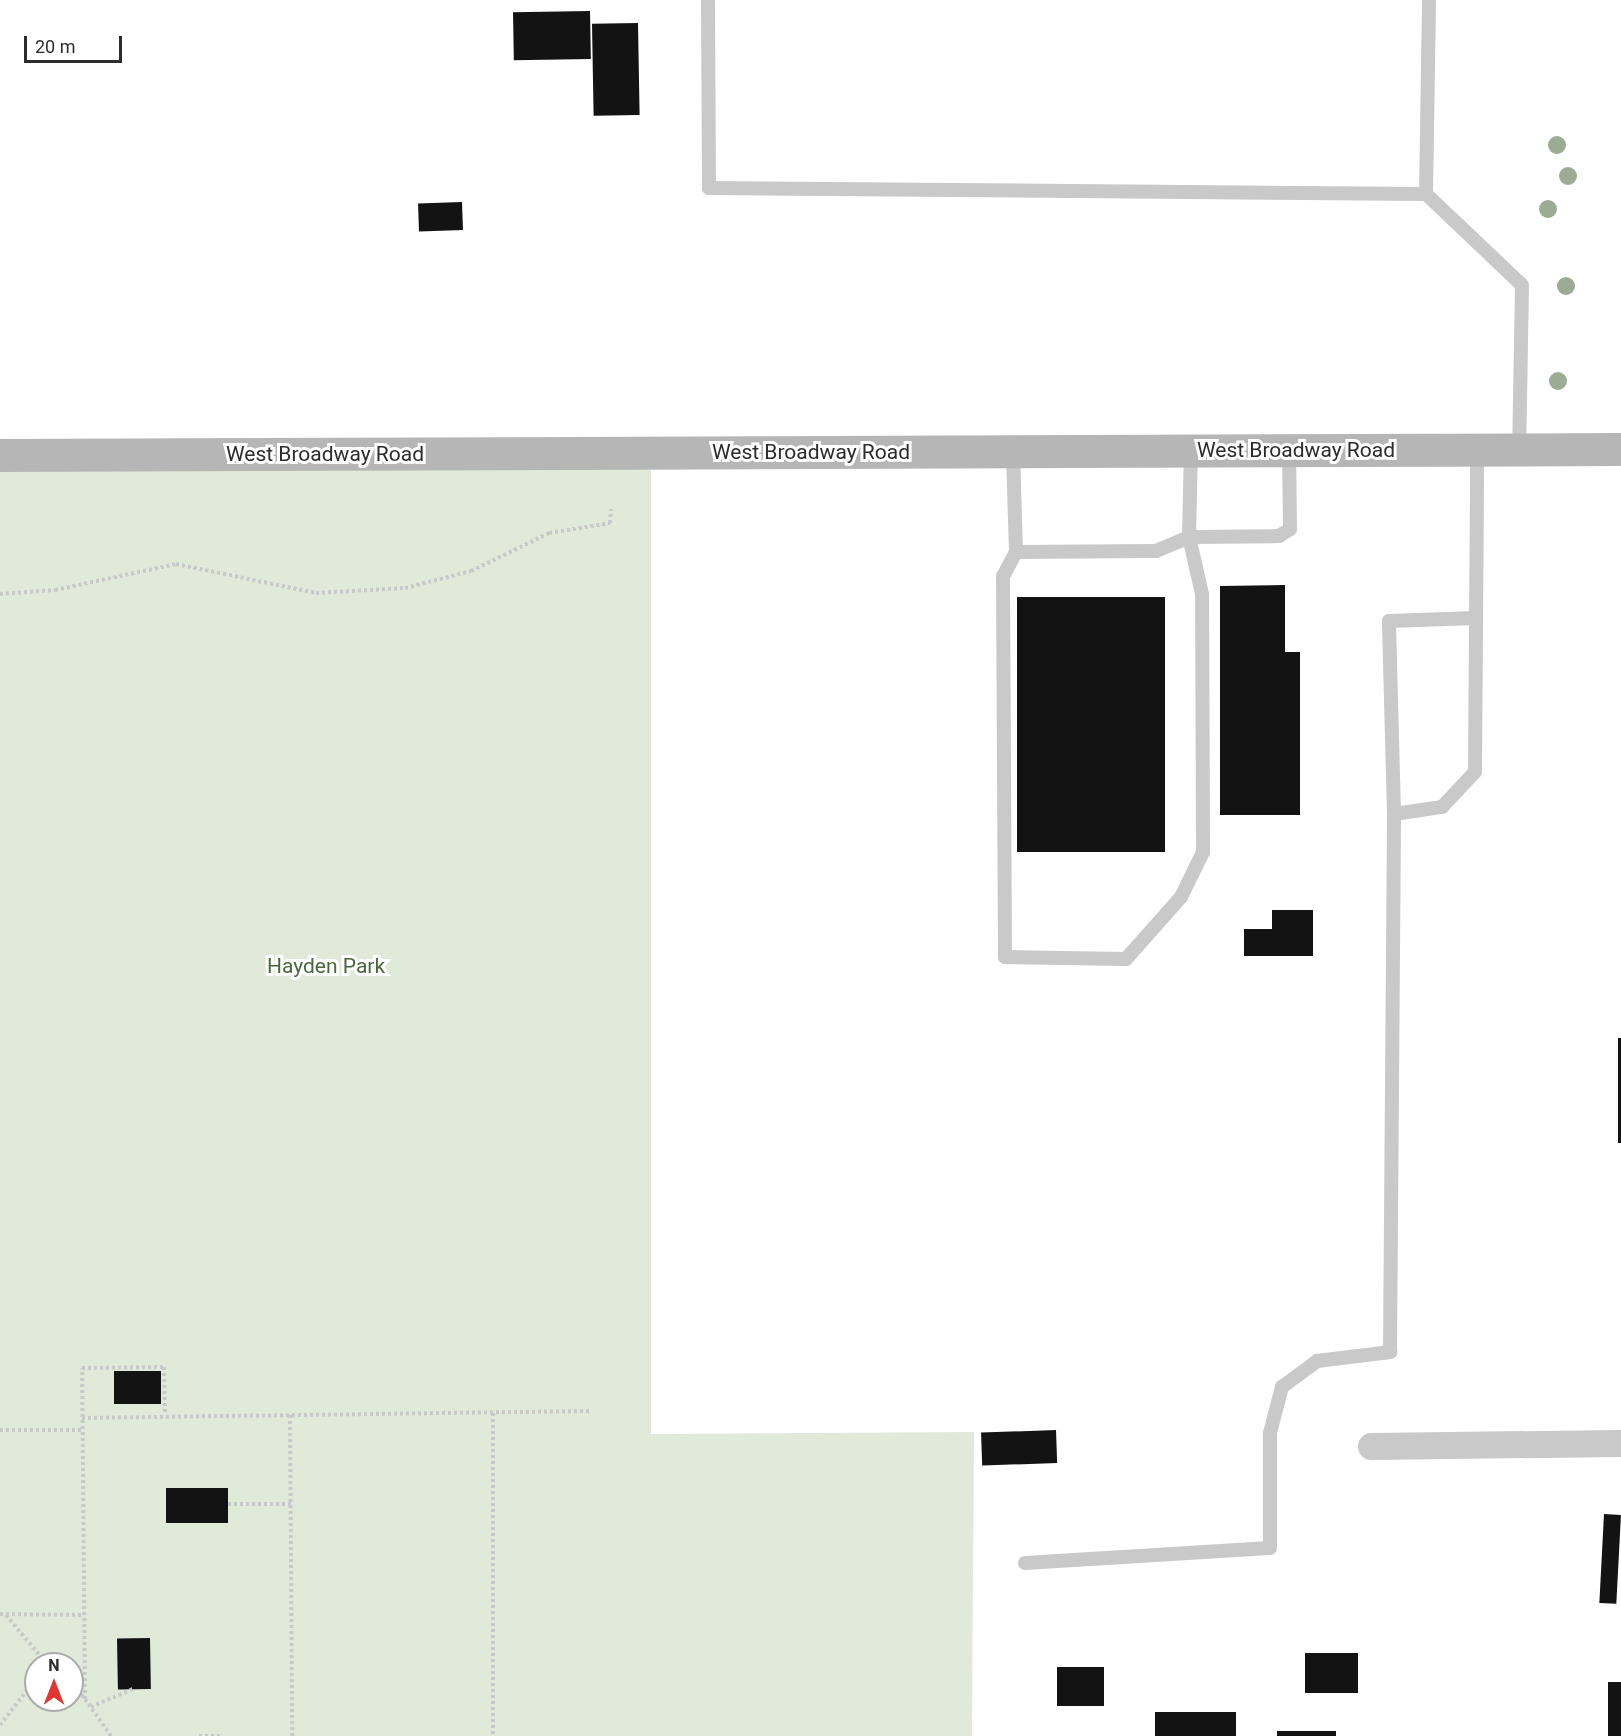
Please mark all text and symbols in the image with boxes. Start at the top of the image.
scale bar [27,24,124,62]
text: 20 m [35,36,75,57]
street label: West Broadway Road [1197,437,1395,463]
street label: West Broadway Road [712,439,910,465]
street label: West Broadway Road [226,441,424,467]
park label: Hayden Park [267,953,385,979]
north arrow [24,1652,84,1712]
text: N [48,1656,60,1675]

